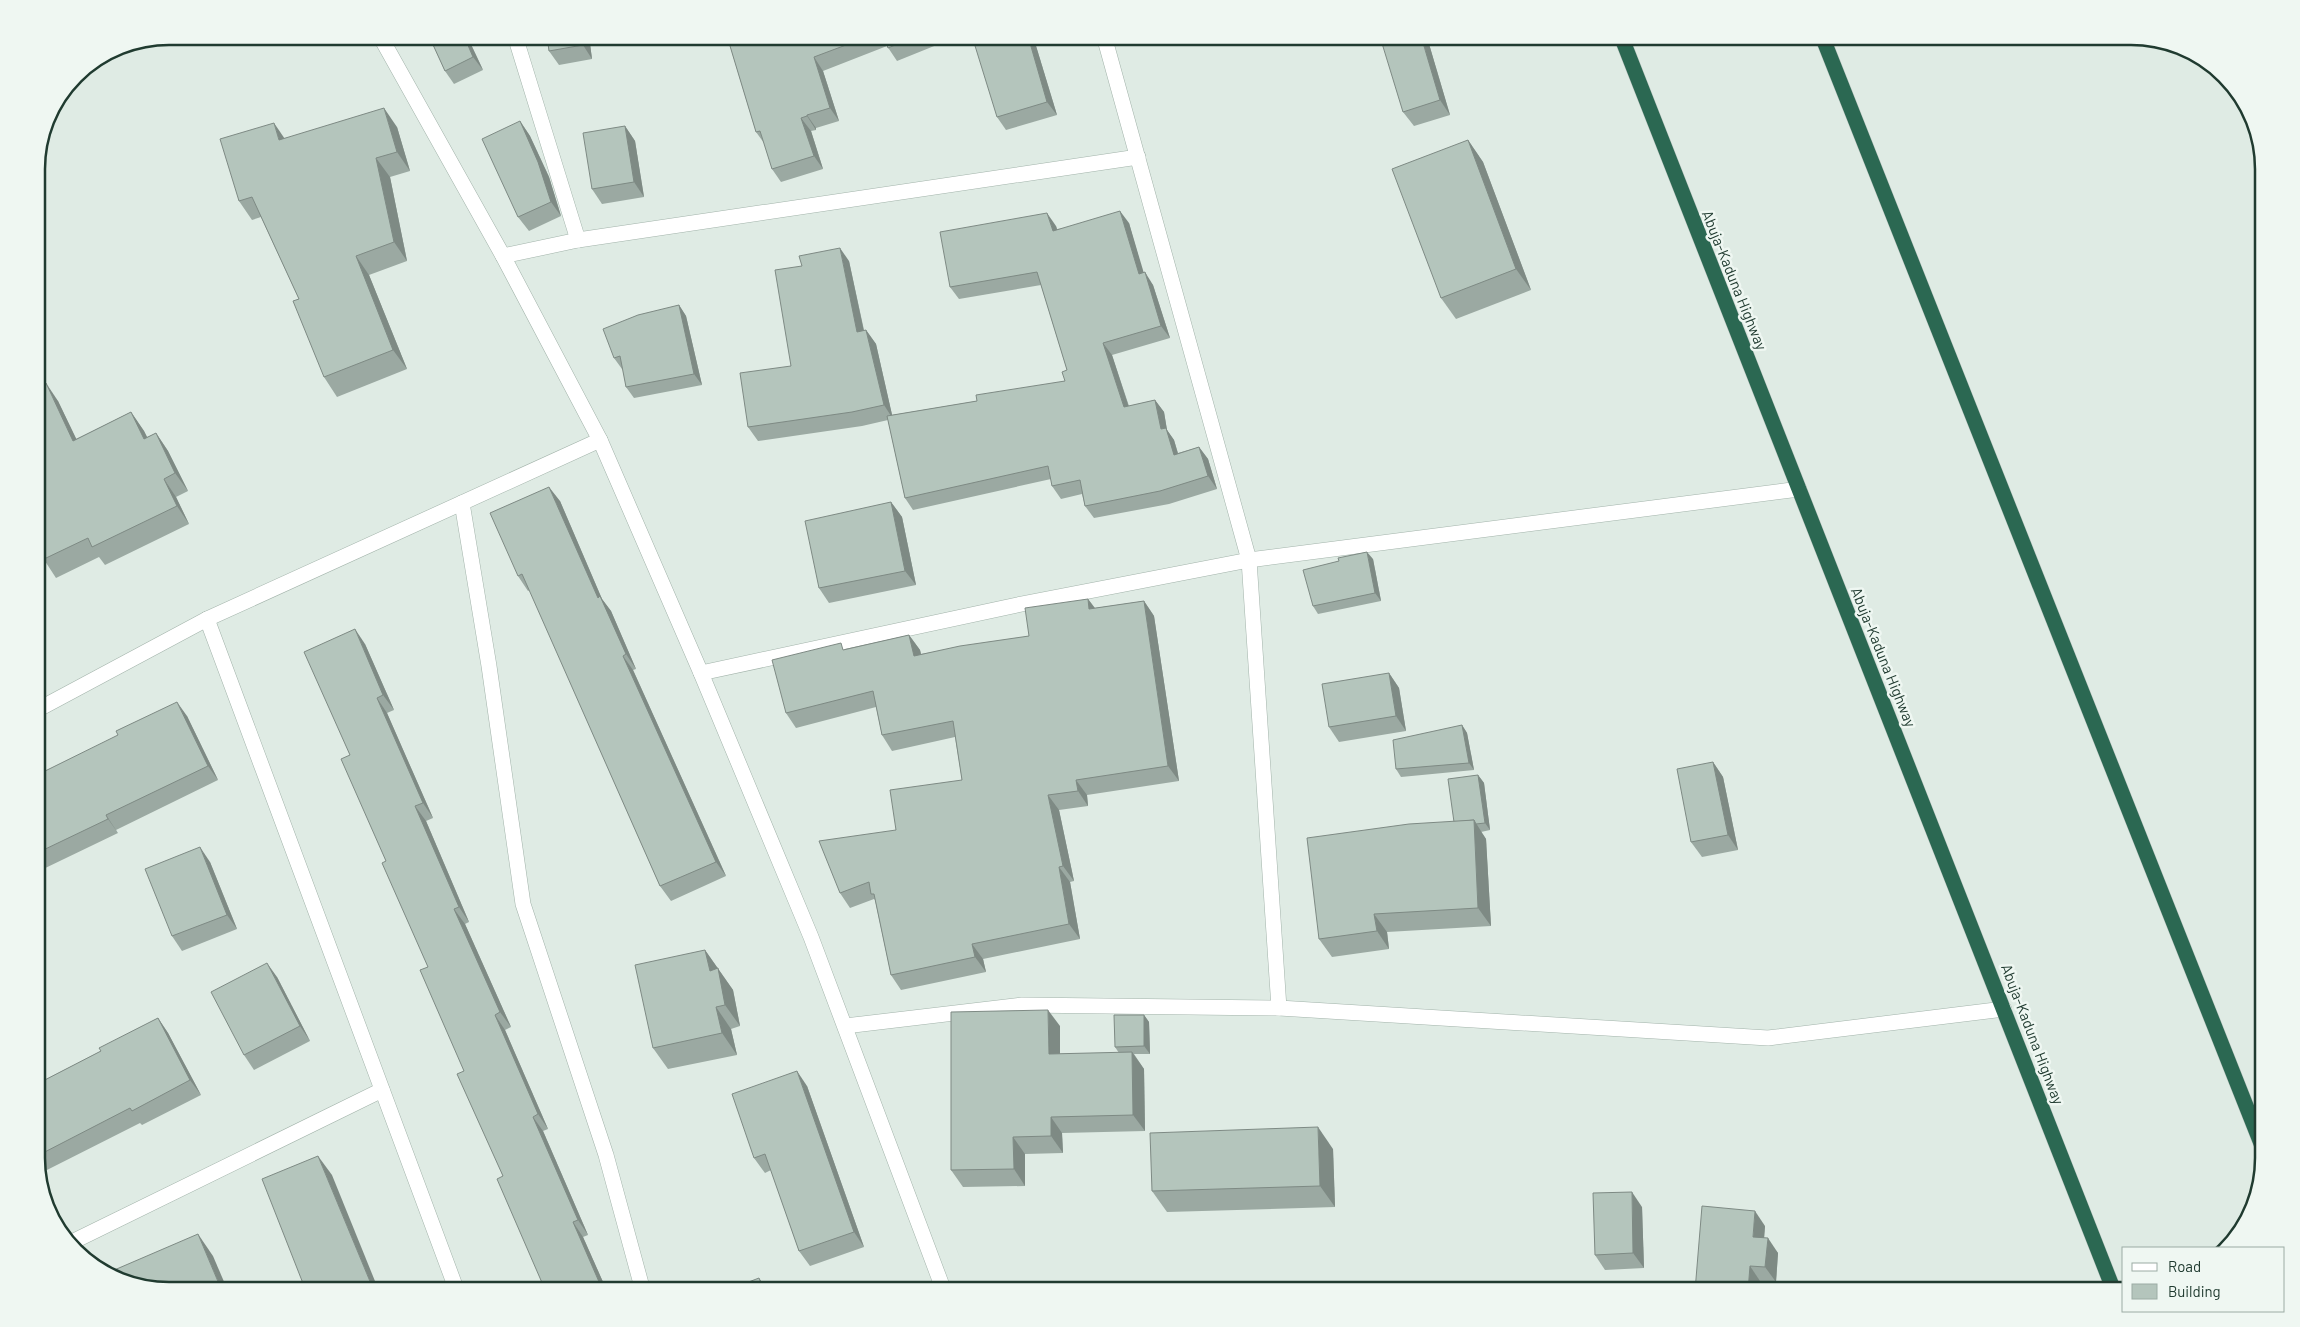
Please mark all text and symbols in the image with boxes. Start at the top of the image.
street label: Abuja-Kaduna Highway [1699,207,1771,353]
street label: Abuja-Kaduna Highway [1848,584,1920,730]
street label: Abuja-Kaduna Highway [1998,961,2068,1107]
legend [2122,1247,2285,1312]
text: Road [2168,1257,2201,1275]
text: Building [2168,1282,2221,1300]

